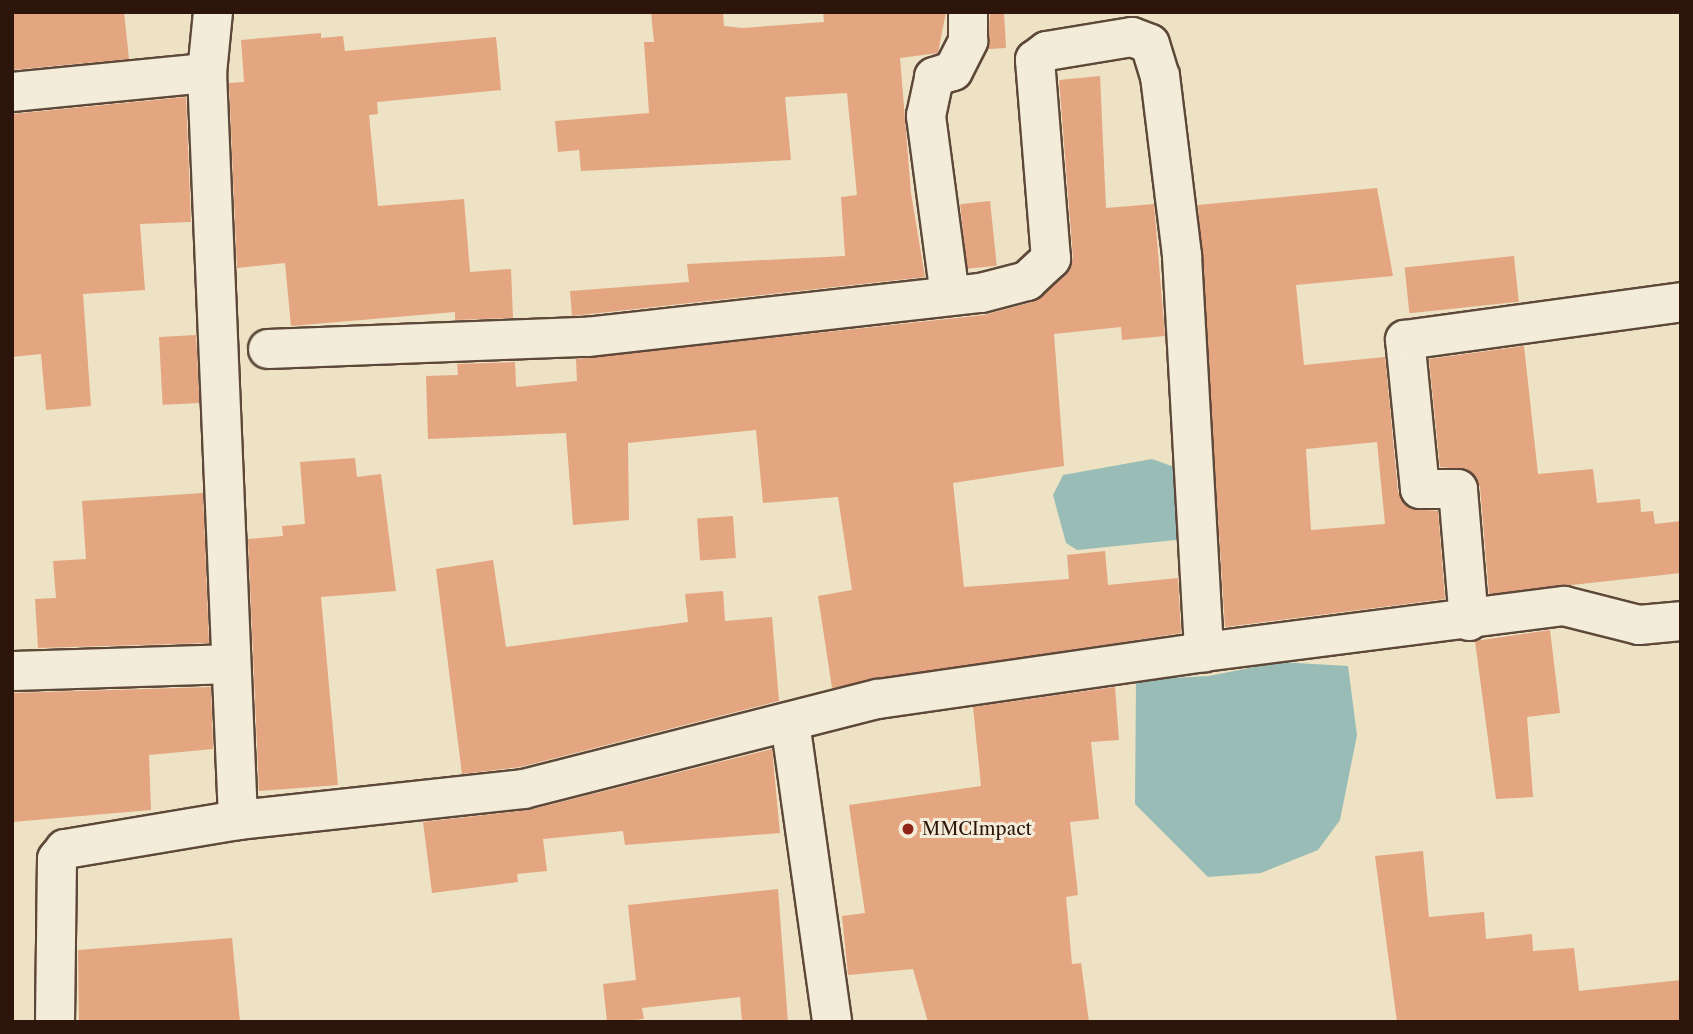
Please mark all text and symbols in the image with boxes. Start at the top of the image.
place label: MMCImpact [922,818,1032,840]
marker: MMCImpact [900,821,916,837]

